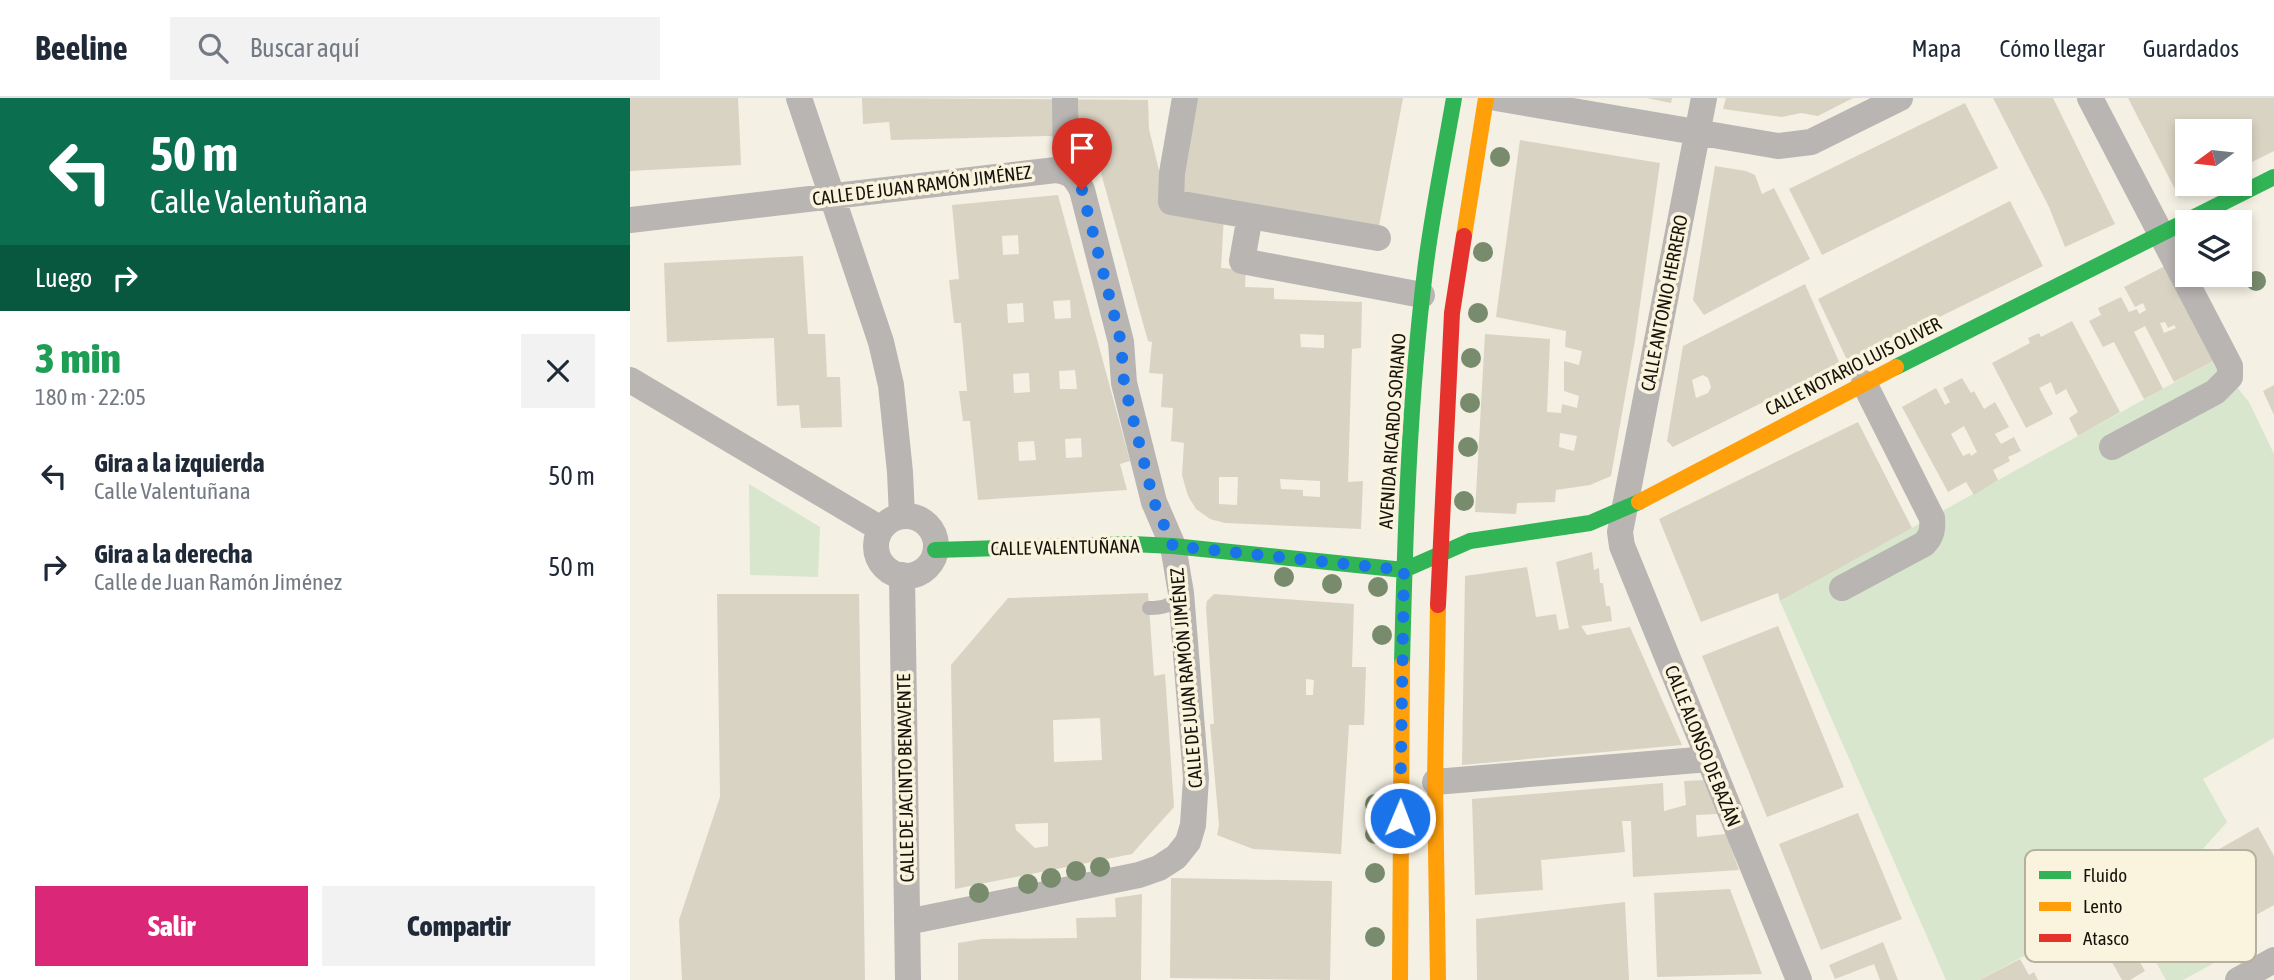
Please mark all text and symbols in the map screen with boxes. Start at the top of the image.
search box [170,17,660,80]
text: Beeline [35,29,128,67]
icon: search [194,29,232,67]
text: Buscar aquí [250,33,360,63]
text: Mapa [1912,35,1961,62]
text: Cómo llegar [1999,35,2105,62]
text: Guardados [2143,35,2239,62]
pin [1052,118,1112,190]
north arrow [2175,119,2252,196]
map controls [2175,119,2252,287]
text: 50 m [150,125,238,181]
icon: left [35,126,126,217]
icon: arrive [1063,129,1101,167]
street label: CALLE DE JUAN RAMÓN JIMÉNEZ [811,161,1033,209]
text: Calle Valentuñana [150,183,368,220]
button: layers [2175,210,2252,287]
street label: CALLE ANTONIO HERRERO [1636,213,1692,393]
icon: right [106,259,144,297]
text: Luego [35,263,92,293]
street label: CALLE NOTARIO LUIS OLIVER [1761,312,1945,420]
street label: AVENIDA RICARDO SORIANO [1374,332,1410,530]
text: 3 min [35,334,121,382]
button: close [521,334,595,408]
text: 180 m · 22:05 [35,384,146,410]
text: Gira a la izquierda [94,448,265,478]
icon: left [35,457,73,495]
text: 50 m [548,461,595,491]
text: Calle Valentuñana [94,478,251,504]
street label: CALLE VALENTUÑANA [990,535,1140,559]
text: Gira a la derecha [94,539,253,569]
icon: right [35,548,73,586]
text: 50 m [548,552,595,582]
street label: CALLE DE JUAN RAMÓN JIMÉNEZ [1165,566,1207,789]
text: Calle de Juan Ramón Jiménez [94,569,342,595]
street label: CALLE ALONSO DE BAZÁN [1661,662,1745,830]
street label: CALLE DE JACINTO BENAVENTE [892,674,918,882]
position arrow [1363,781,1437,855]
legend [2025,850,2256,962]
text: Fluido [2083,864,2127,886]
button: Salir [35,886,308,966]
button: Compartir [322,886,595,966]
text: Lento [2083,895,2122,917]
text: Atasco [2083,927,2129,949]

